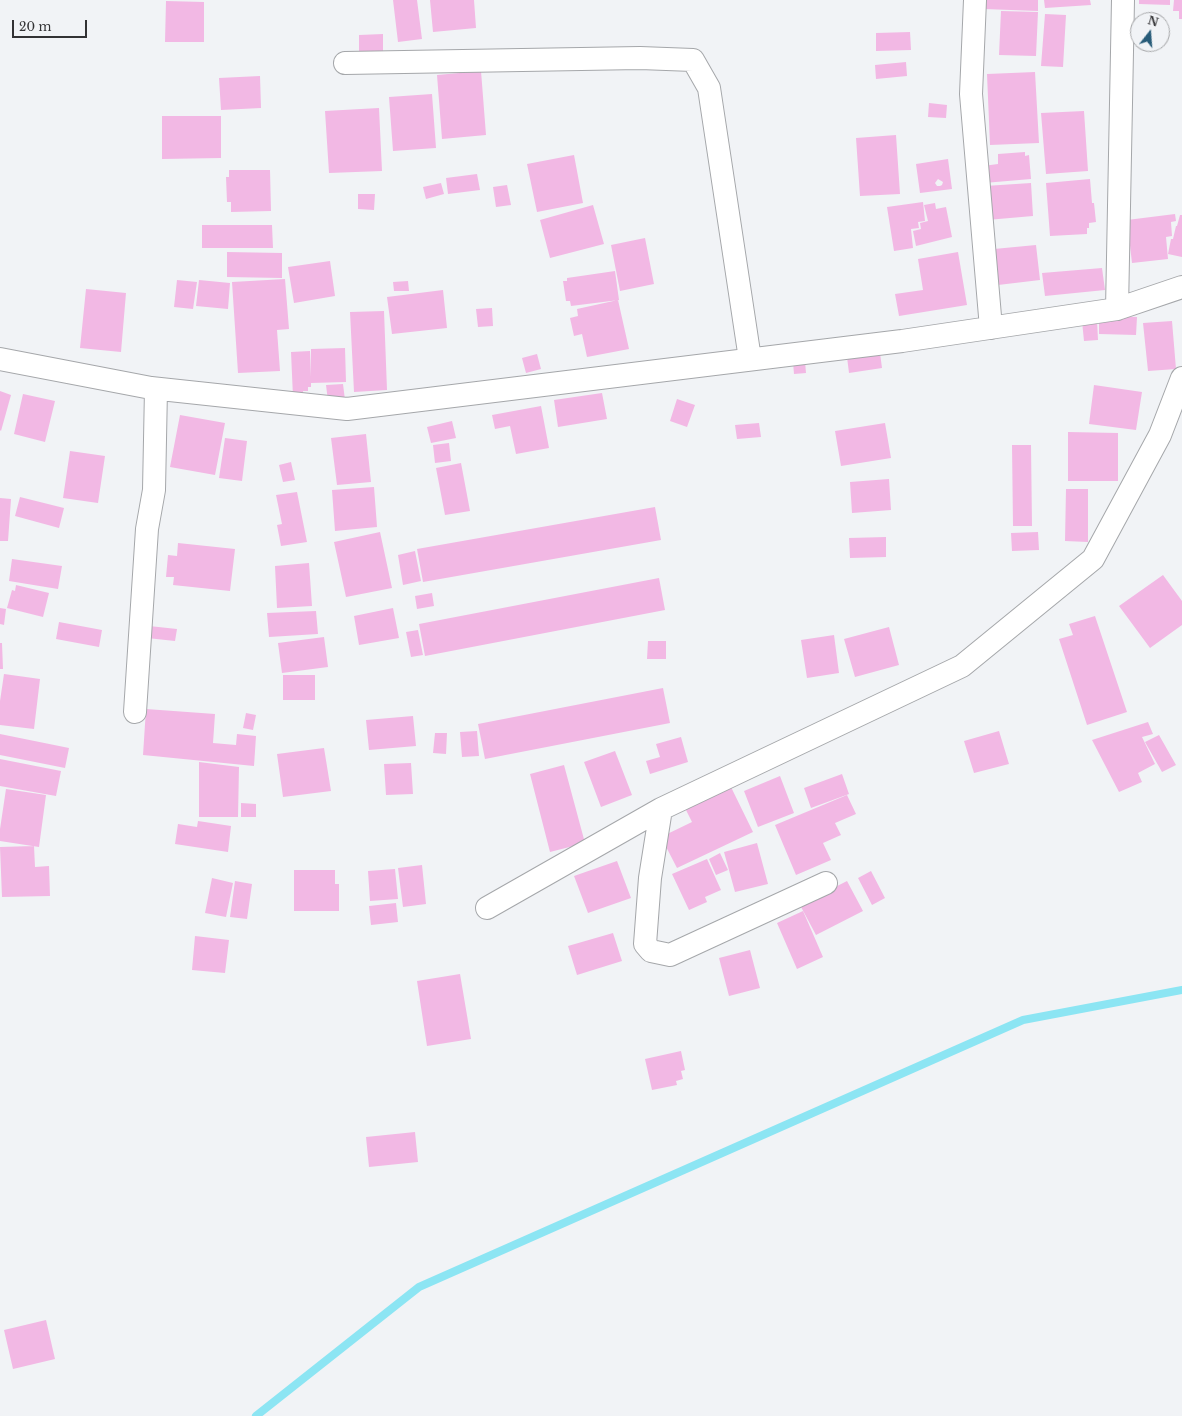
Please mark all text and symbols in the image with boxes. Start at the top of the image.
scale bar [14,12,89,38]
north arrow [1130,12,1170,52]
text: N [1146,13,1160,30]
text: 20 m [19,19,51,34]

